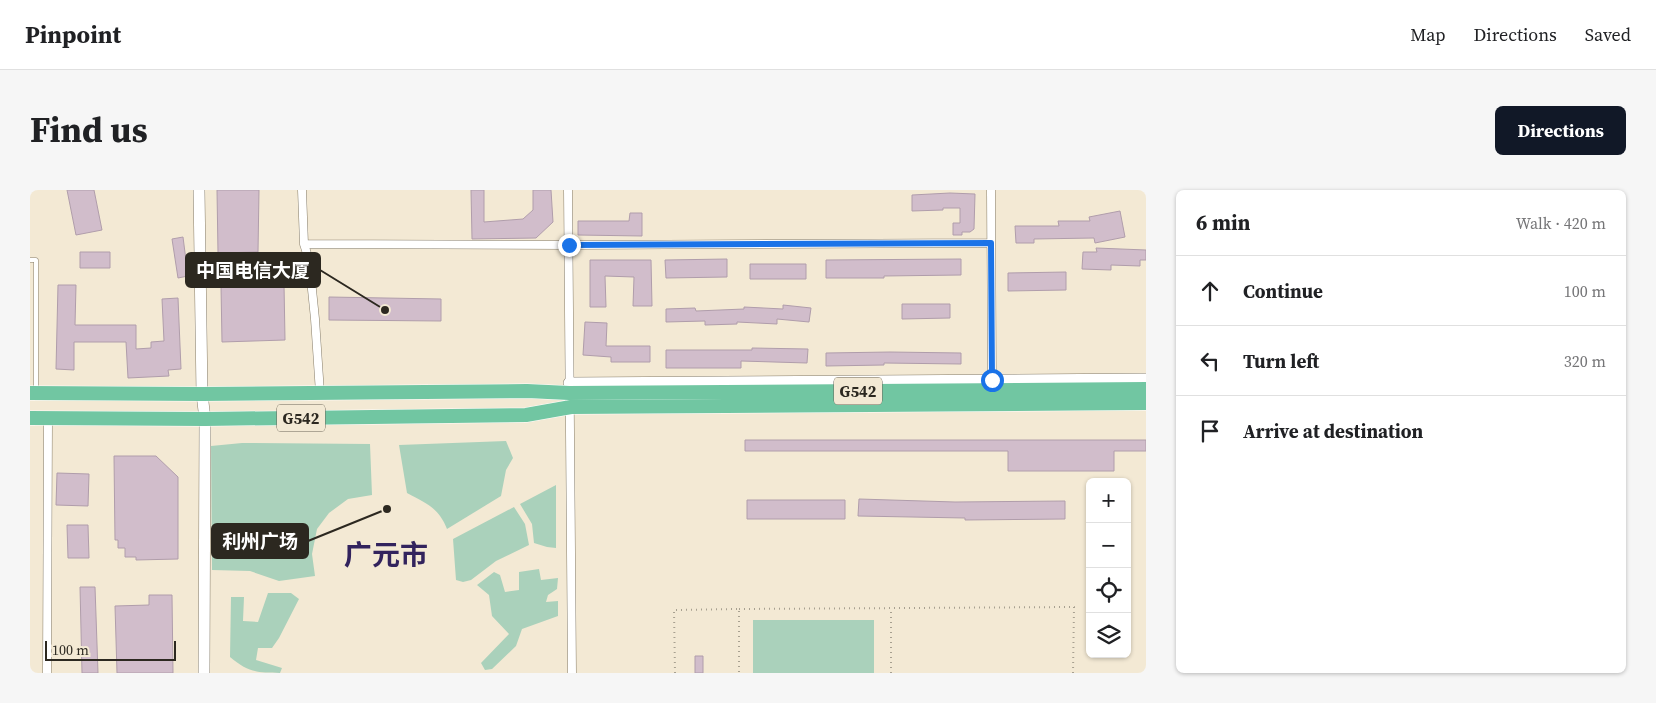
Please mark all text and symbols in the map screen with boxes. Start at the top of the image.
text: Pinpoint [25,18,121,51]
text: Map [1410,22,1446,47]
text: Directions [1474,22,1557,47]
text: Saved [1585,22,1631,47]
text: Find us [30,106,148,154]
button: Directions [1495,106,1626,155]
text: 6 min [1196,208,1251,237]
text: Walk · 420 m [1516,212,1606,234]
route end [558,234,581,257]
callout: 中国电信大厦 [186,253,320,287]
text: 中国电信大厦 [196,257,310,283]
icon: ahead [1196,277,1224,305]
text: Continue [1243,278,1323,304]
text: 100 m [1564,280,1606,302]
icon: left [1196,347,1224,375]
text: Turn left [1243,348,1319,374]
text: 320 m [1564,350,1606,372]
route start [981,369,1004,392]
road number: G542 [834,378,882,405]
road number: G542 [277,404,325,432]
icon: arrive [1196,417,1224,445]
text: Arrive at destination [1243,418,1423,444]
map controls [1086,478,1131,658]
button: + [1086,478,1131,523]
button: − [1086,523,1131,568]
callout: 利州广场 [212,524,308,558]
text: 利州广场 [222,528,298,554]
district label: 广元市 [344,536,428,574]
button: locate [1086,568,1131,613]
button: layers [1086,613,1131,658]
scale bar [45,638,176,661]
text: 100 m [52,640,89,660]

